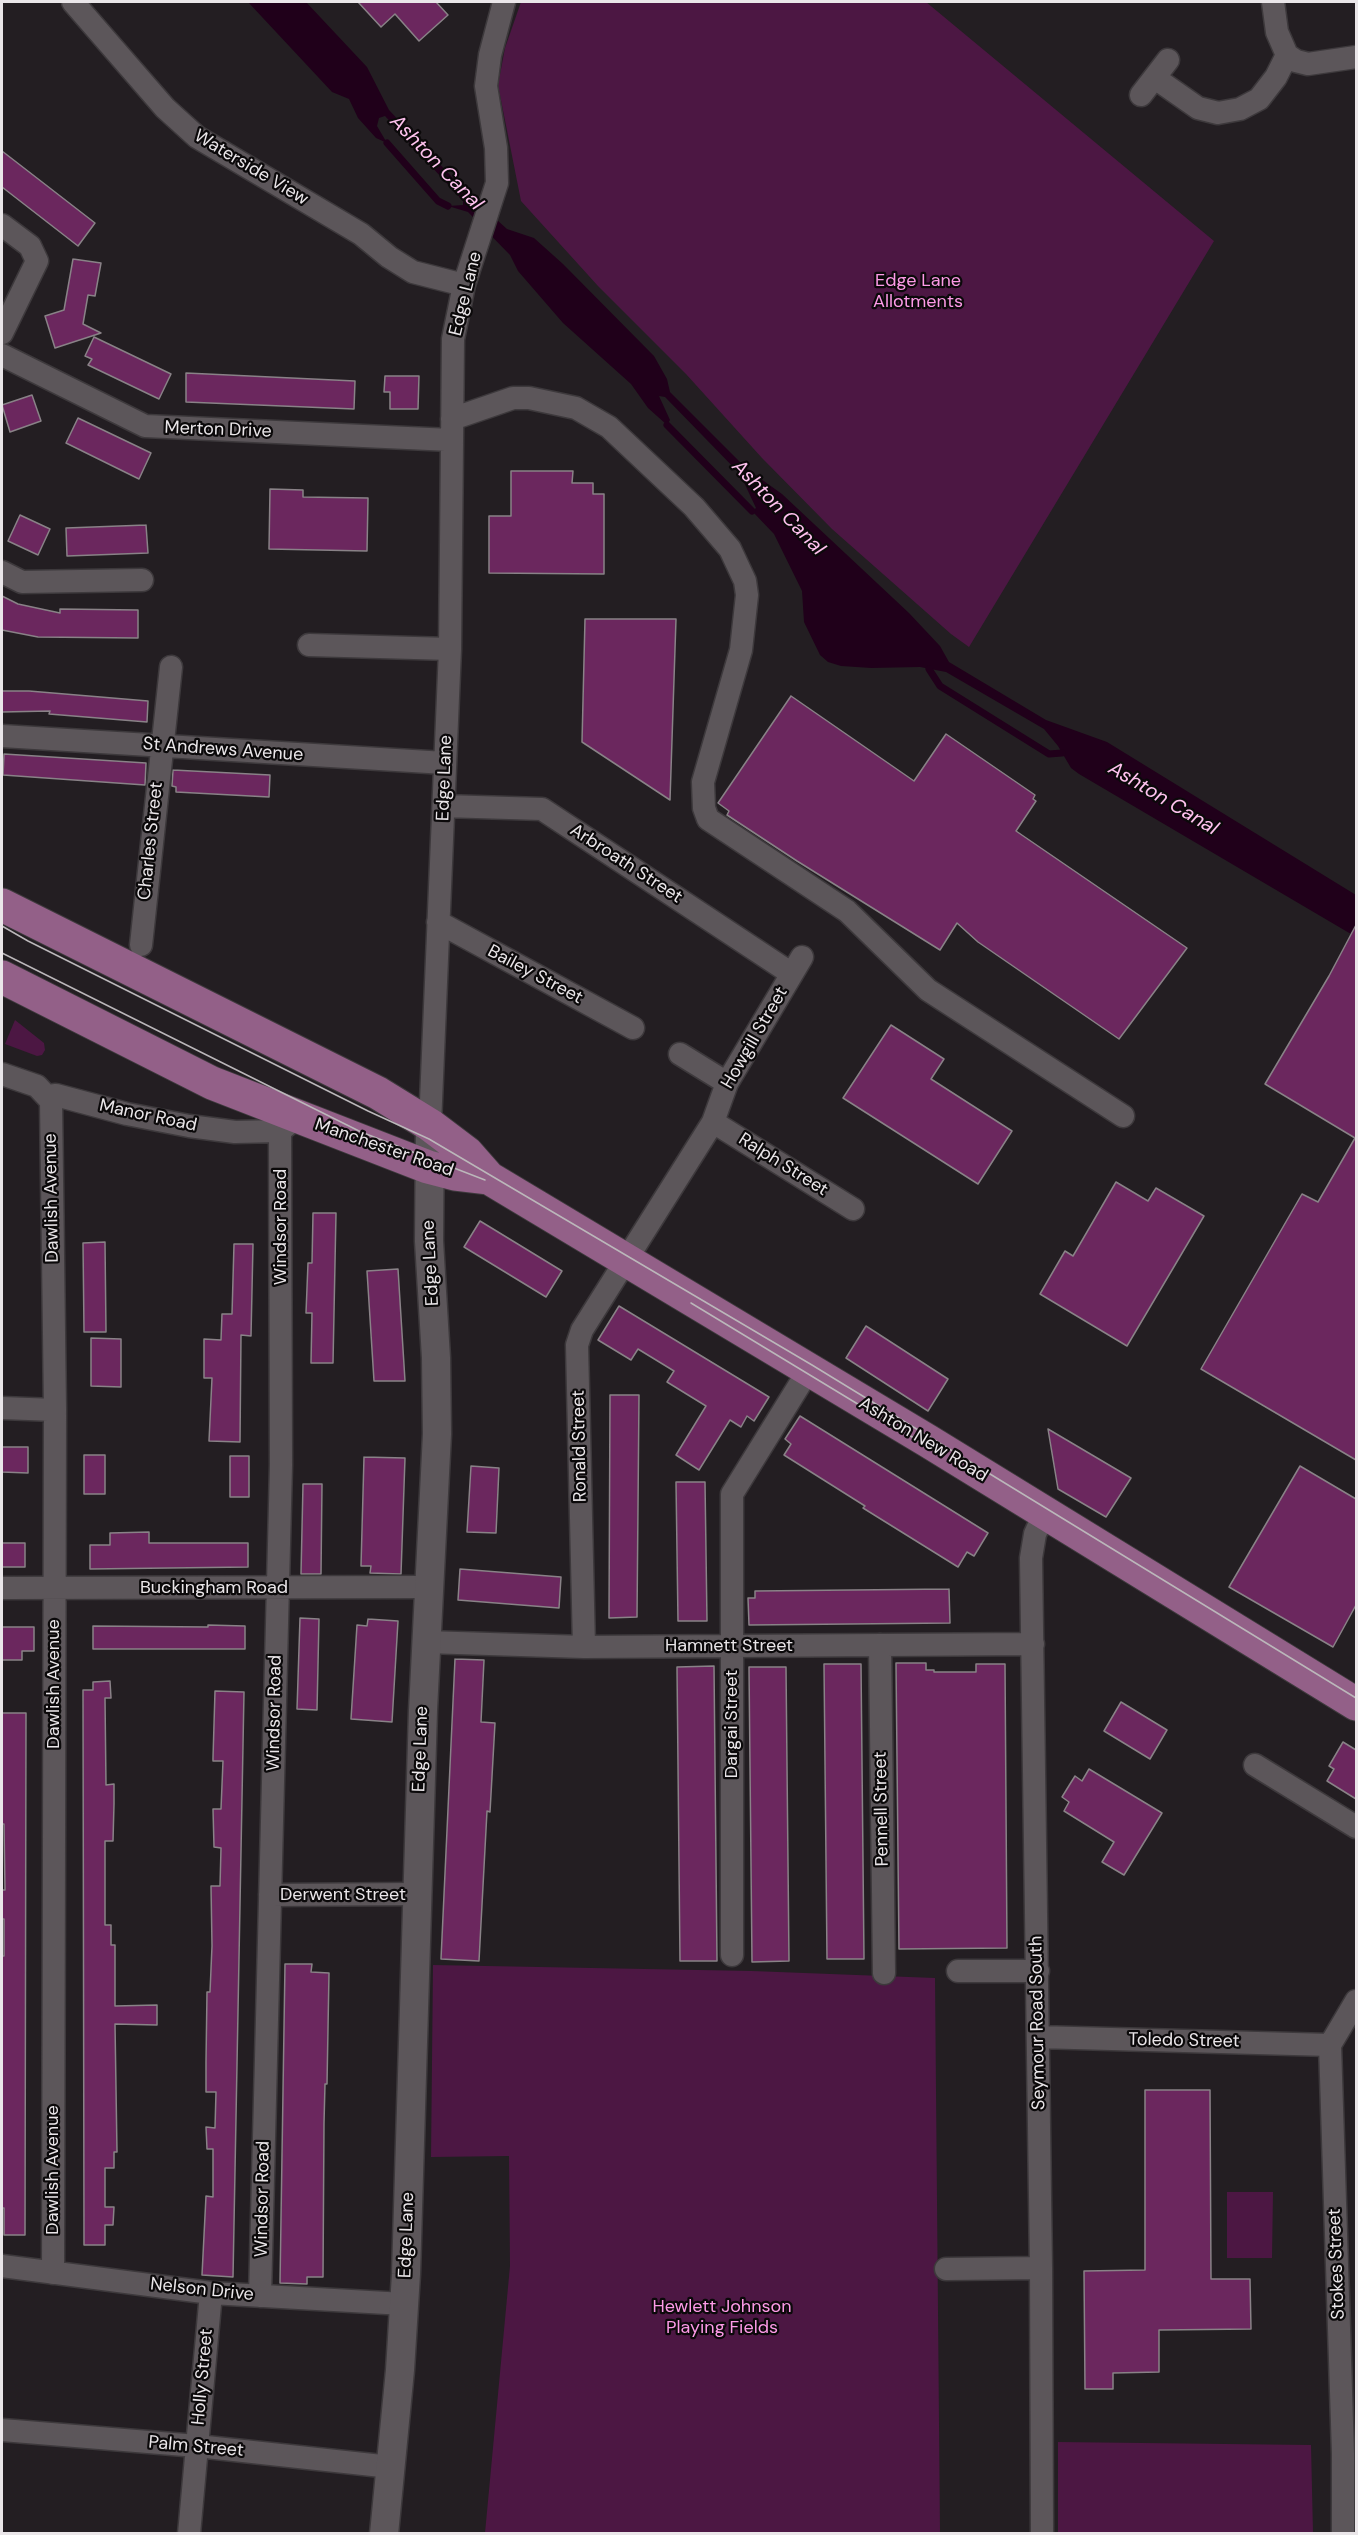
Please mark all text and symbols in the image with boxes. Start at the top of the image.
water label: Ashton Canal [384,110,488,216]
street label: Waterside View [190,125,312,211]
street label: Edge Lane [445,250,487,338]
park label: Edge Lane Allotments [873,270,963,312]
street label: Merton Drive [164,417,272,443]
water label: Ashton Canal [726,455,830,561]
street label: St Andrews Avenue [142,734,304,766]
street label: Edge Lane [433,735,457,821]
water label: Ashton Canal [1104,757,1222,841]
street label: Charles Street [134,781,168,901]
street label: Arbroath Street [566,820,686,908]
street label: Bailey Street [484,941,586,1009]
street label: Howgill Street [717,983,793,1093]
street label: Manor Road [97,1095,199,1137]
street label: Manchester Road [312,1114,456,1182]
street label: Ralph Street [734,1129,832,1201]
street label: Dawlish Avenue [40,1133,64,1263]
street label: Windsor Road [270,1169,292,1285]
street label: Edge Lane [418,1220,444,1306]
street label: Ronald Street [568,1390,592,1502]
street label: Ashton New Road [855,1393,991,1487]
street label: Buckingham Road [140,1577,288,1599]
street label: Dawlish Avenue [43,1619,65,1749]
street label: Hamnett Street [665,1635,793,1657]
street label: Windsor Road [263,1655,287,1771]
street label: Dargai Street [721,1670,743,1778]
street label: Edge Lane [409,1706,433,1792]
street label: Pennell Street [870,1751,894,1867]
street label: Derwent Street [280,1884,406,1906]
street label: Seymour Road South [1026,1936,1050,2110]
street label: Toledo Street [1128,2029,1240,2053]
street label: Dawlish Avenue [42,2105,64,2235]
street label: Windsor Road [251,2141,275,2257]
street label: Edge Lane [395,2192,419,2278]
street label: Stokes Street [1324,2208,1350,2320]
street label: Nelson Drive [149,2274,255,2306]
park label: Hewlett Johnson Playing Fields [652,2296,792,2338]
street label: Holly Street [188,2328,218,2426]
street label: Palm Street [147,2432,245,2462]

